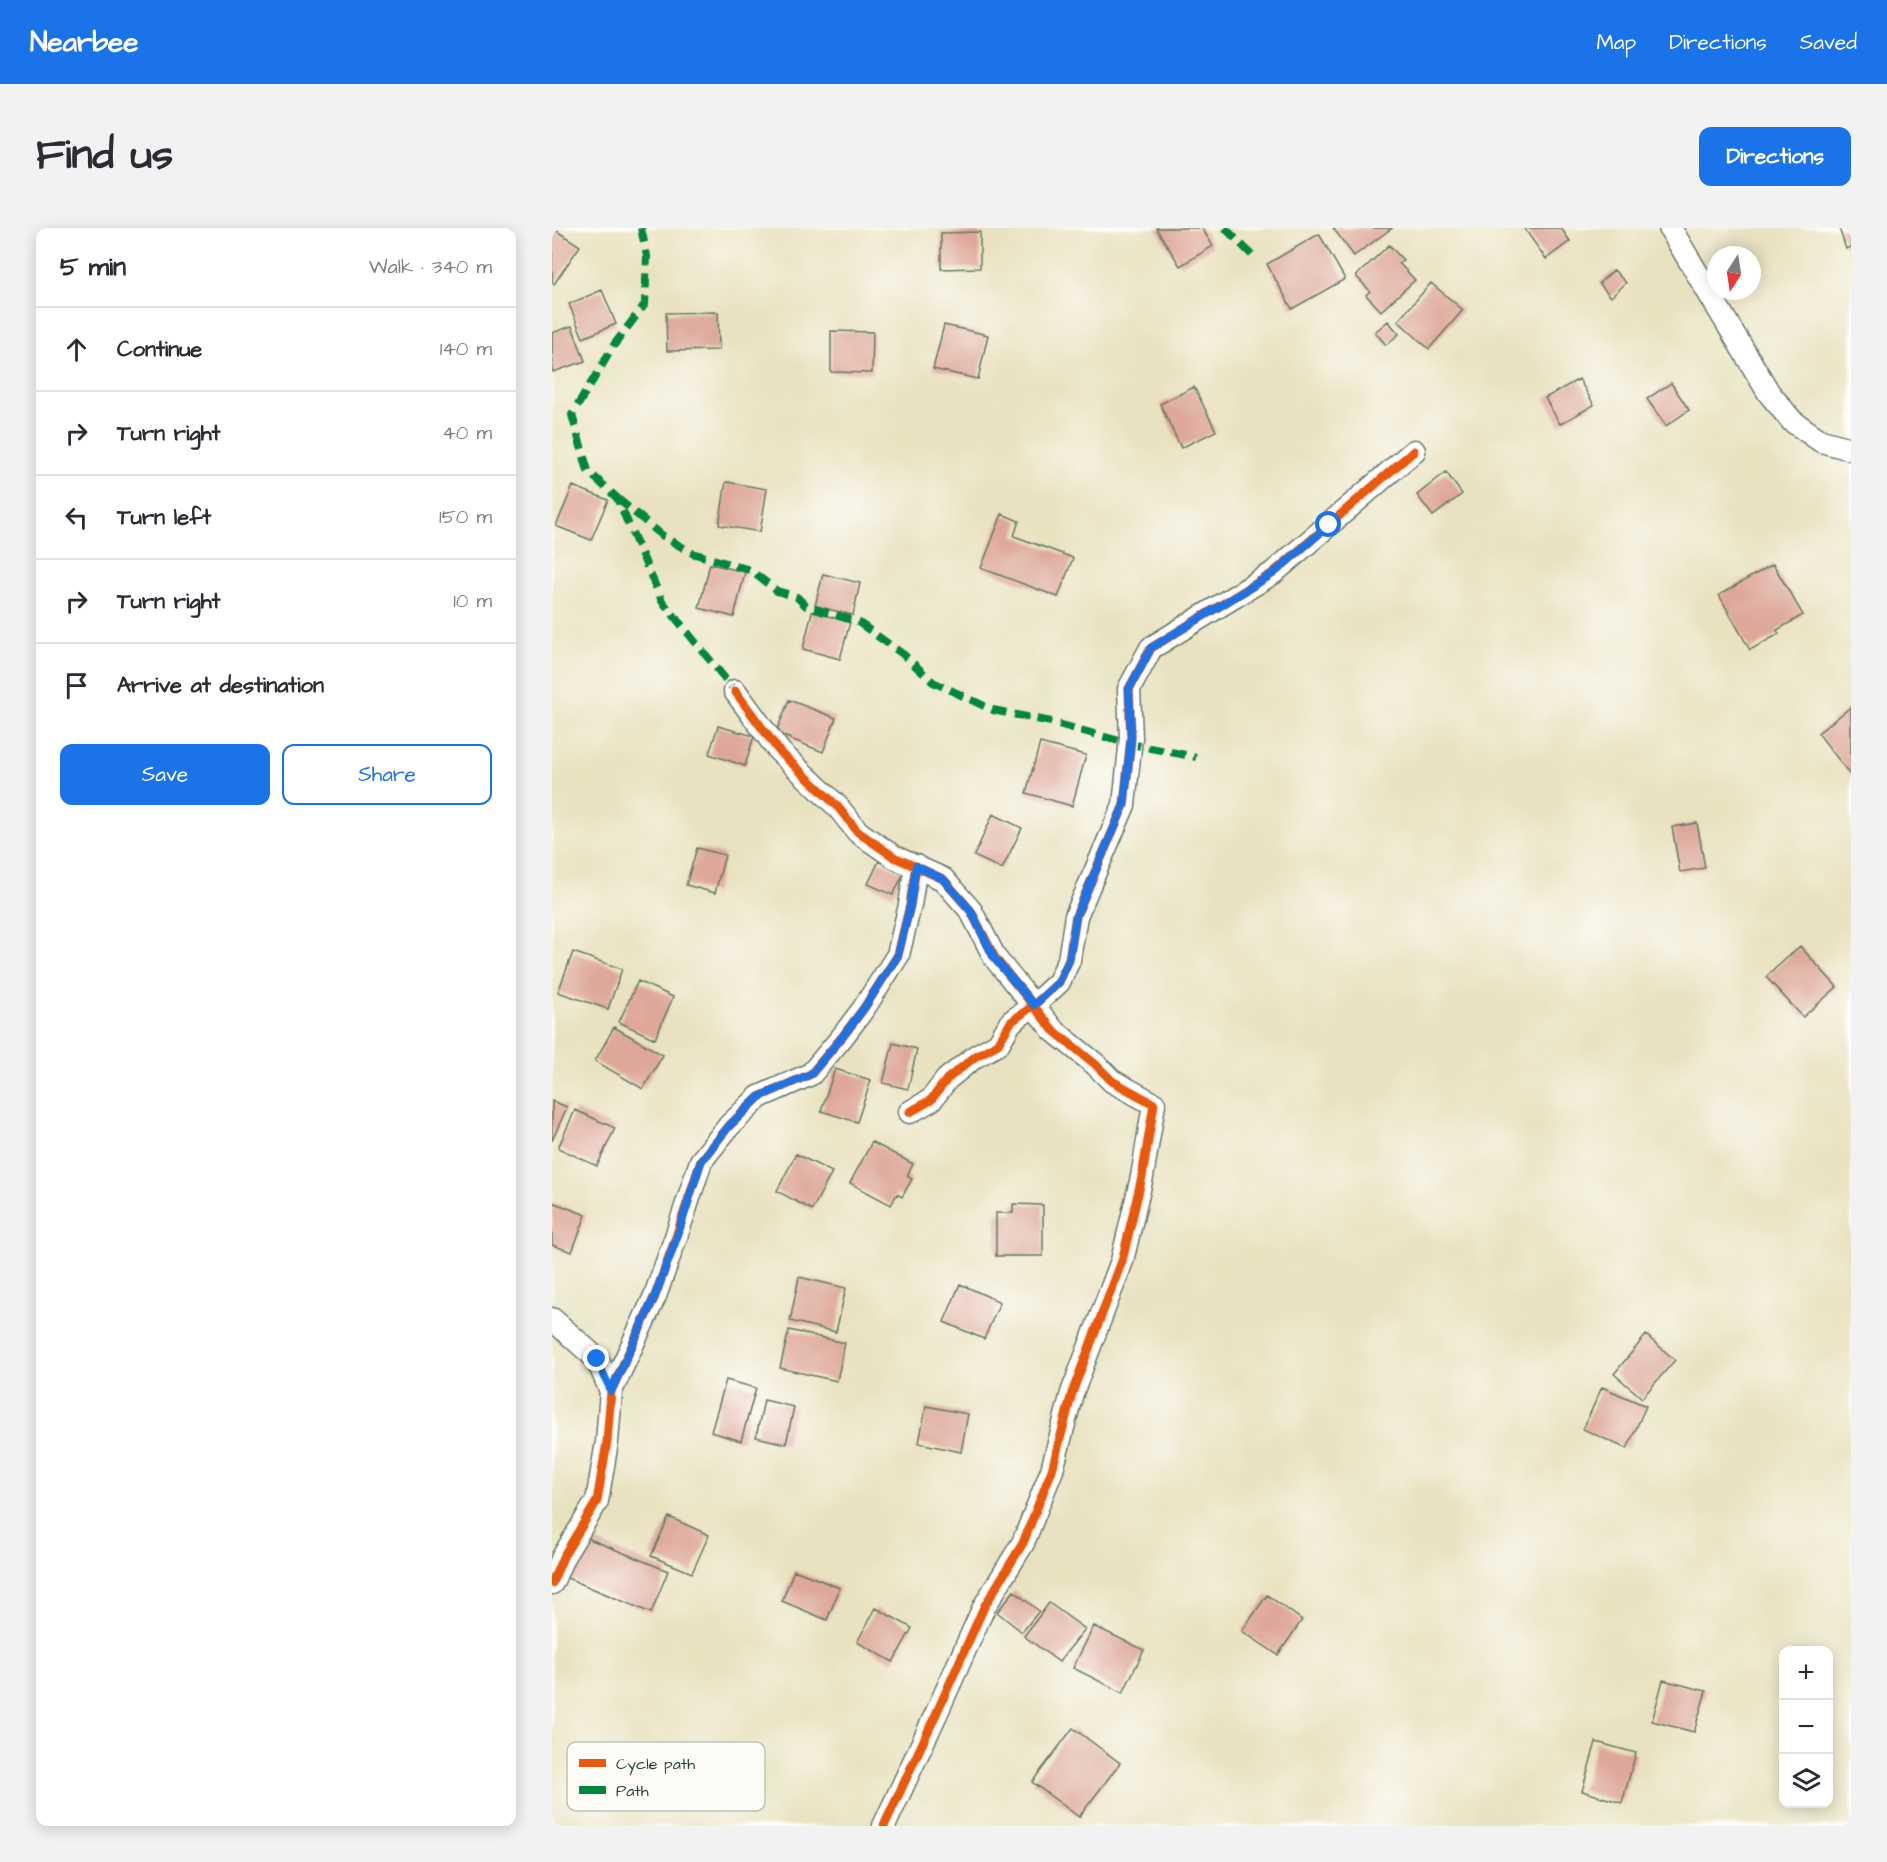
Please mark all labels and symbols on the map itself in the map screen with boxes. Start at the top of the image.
north arrow [1707,246,1761,300]
route start [1315,511,1341,537]
route end [583,1345,609,1371]
legend [567,1742,765,1811]
text: Cycle path [616,1753,695,1776]
text: Path [616,1780,649,1802]

